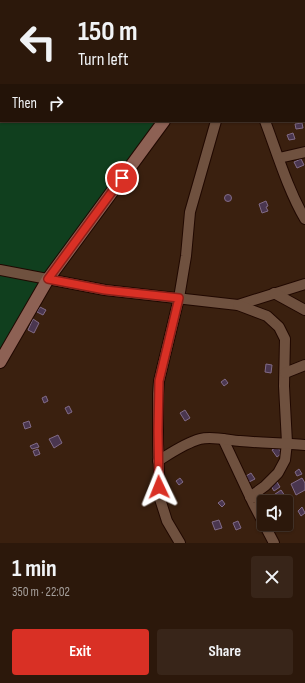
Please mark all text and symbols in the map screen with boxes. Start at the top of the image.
text: 150 m [78,15,138,48]
icon: left [12,16,64,68]
text: Turn left [78,49,129,70]
icon: right [45,92,67,114]
text: Then [12,94,37,113]
pin [105,161,139,195]
icon: arrive [111,167,133,189]
position arrow [138,466,180,508]
map controls [257,495,293,531]
button: sound [257,495,293,531]
text: 1 min [12,554,57,583]
button: close [251,556,293,598]
text: 350 m · 22:02 [12,584,70,600]
button: Exit [12,629,149,675]
button: Share [157,629,293,675]

